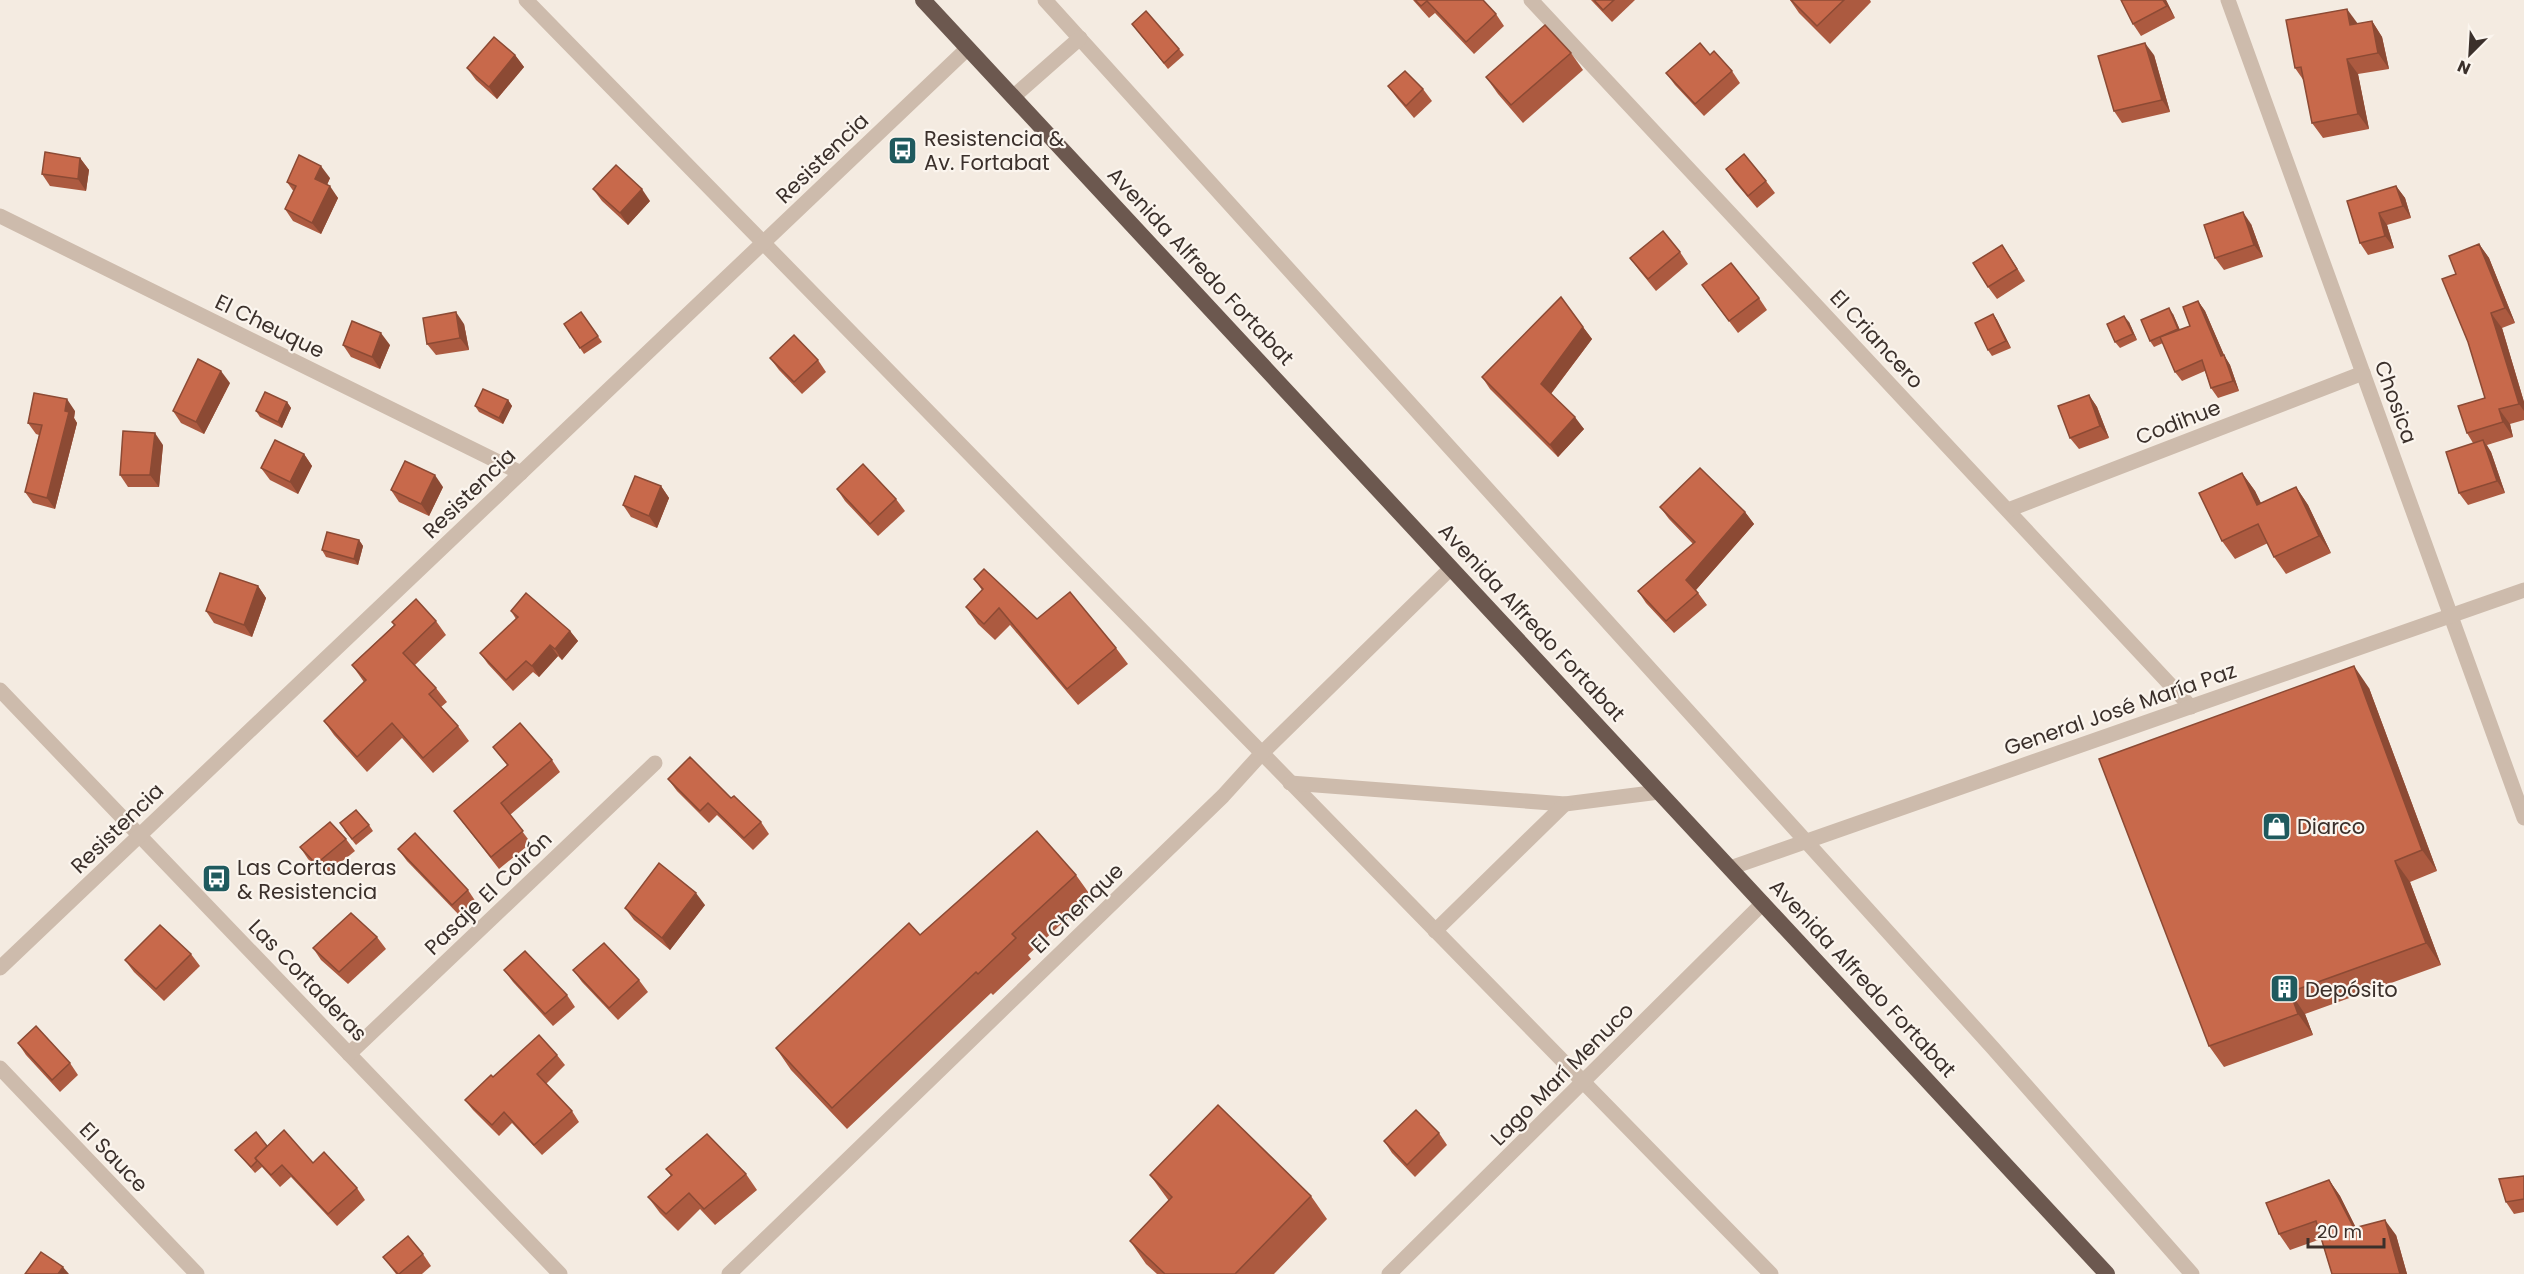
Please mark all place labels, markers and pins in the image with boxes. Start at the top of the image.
place label: Resistencia & Av. Fortabat [924,124,1065,177]
bus stop icon: Resistencia & Av. Fortabat [887,134,919,166]
shop icon: Diarco [2260,810,2292,842]
place label: Diarco [2297,812,2365,841]
place label: Las Cortaderas & Resistencia [237,853,396,906]
bus stop icon: Las Cortaderas & Resistencia [200,863,232,895]
building icon: Depósito [2268,973,2300,1005]
place label: Depósito [2305,975,2398,1004]

